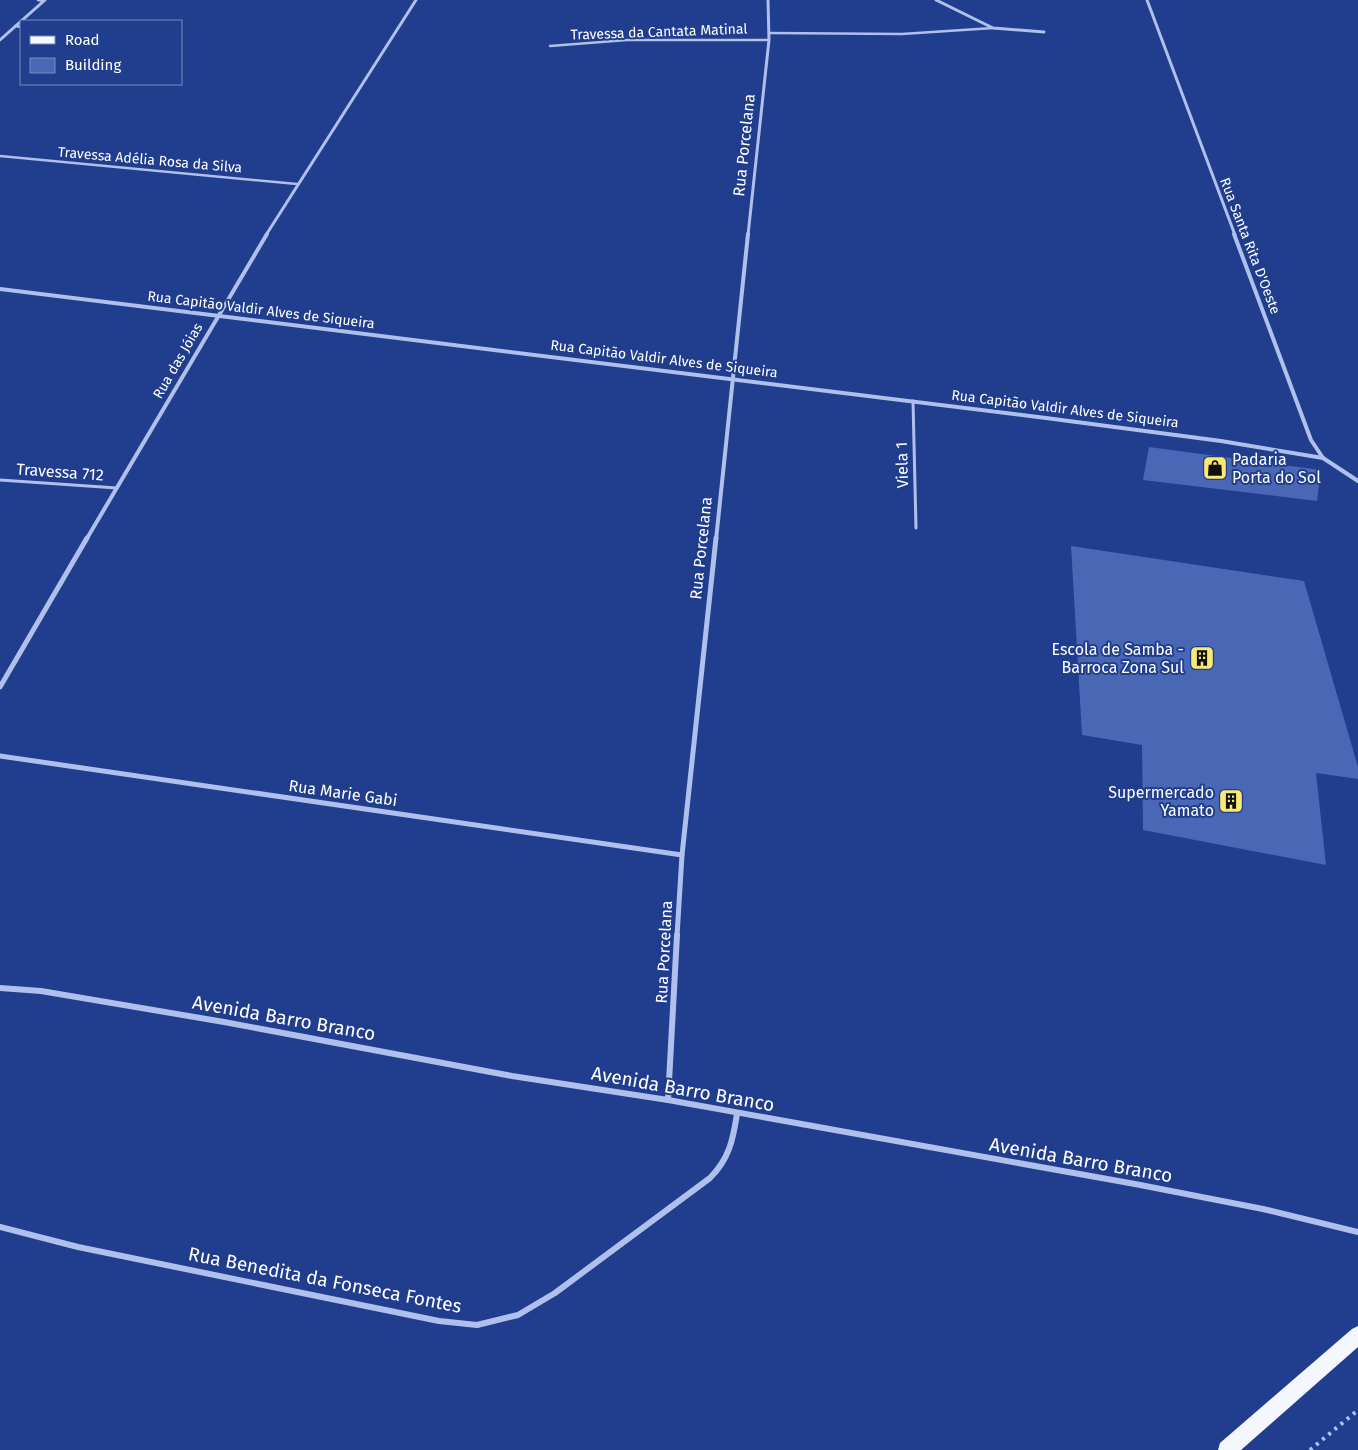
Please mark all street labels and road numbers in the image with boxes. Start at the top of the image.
street label: Travessa da Cantata Matinal [570,20,748,44]
street label: Rua Porcelana [729,93,759,197]
street label: Travessa Adélia Rosa da Silva [57,143,243,177]
street label: Rua Santa Rita D'Oeste [1216,175,1284,317]
street label: Rua Capitão Valdir Alves de Siqueira [146,288,376,332]
street label: Rua das Jóias [150,320,207,402]
street label: Rua Capitão Valdir Alves de Siqueira [549,337,779,381]
street label: Rua Capitão Valdir Alves de Siqueira [950,387,1180,431]
street label: Viela 1 [892,441,912,489]
street label: Travessa 712 [16,459,104,485]
street label: Rua Porcelana [686,496,716,600]
street label: Rua Marie Gabi [287,776,399,810]
street label: Rua Porcelana [652,900,676,1004]
street label: Avenida Barro Branco [191,991,377,1045]
street label: Avenida Barro Branco [590,1062,776,1116]
street label: Avenida Barro Branco [988,1133,1174,1187]
street label: Rua Benedita da Fonseca Fontes [186,1242,464,1318]

